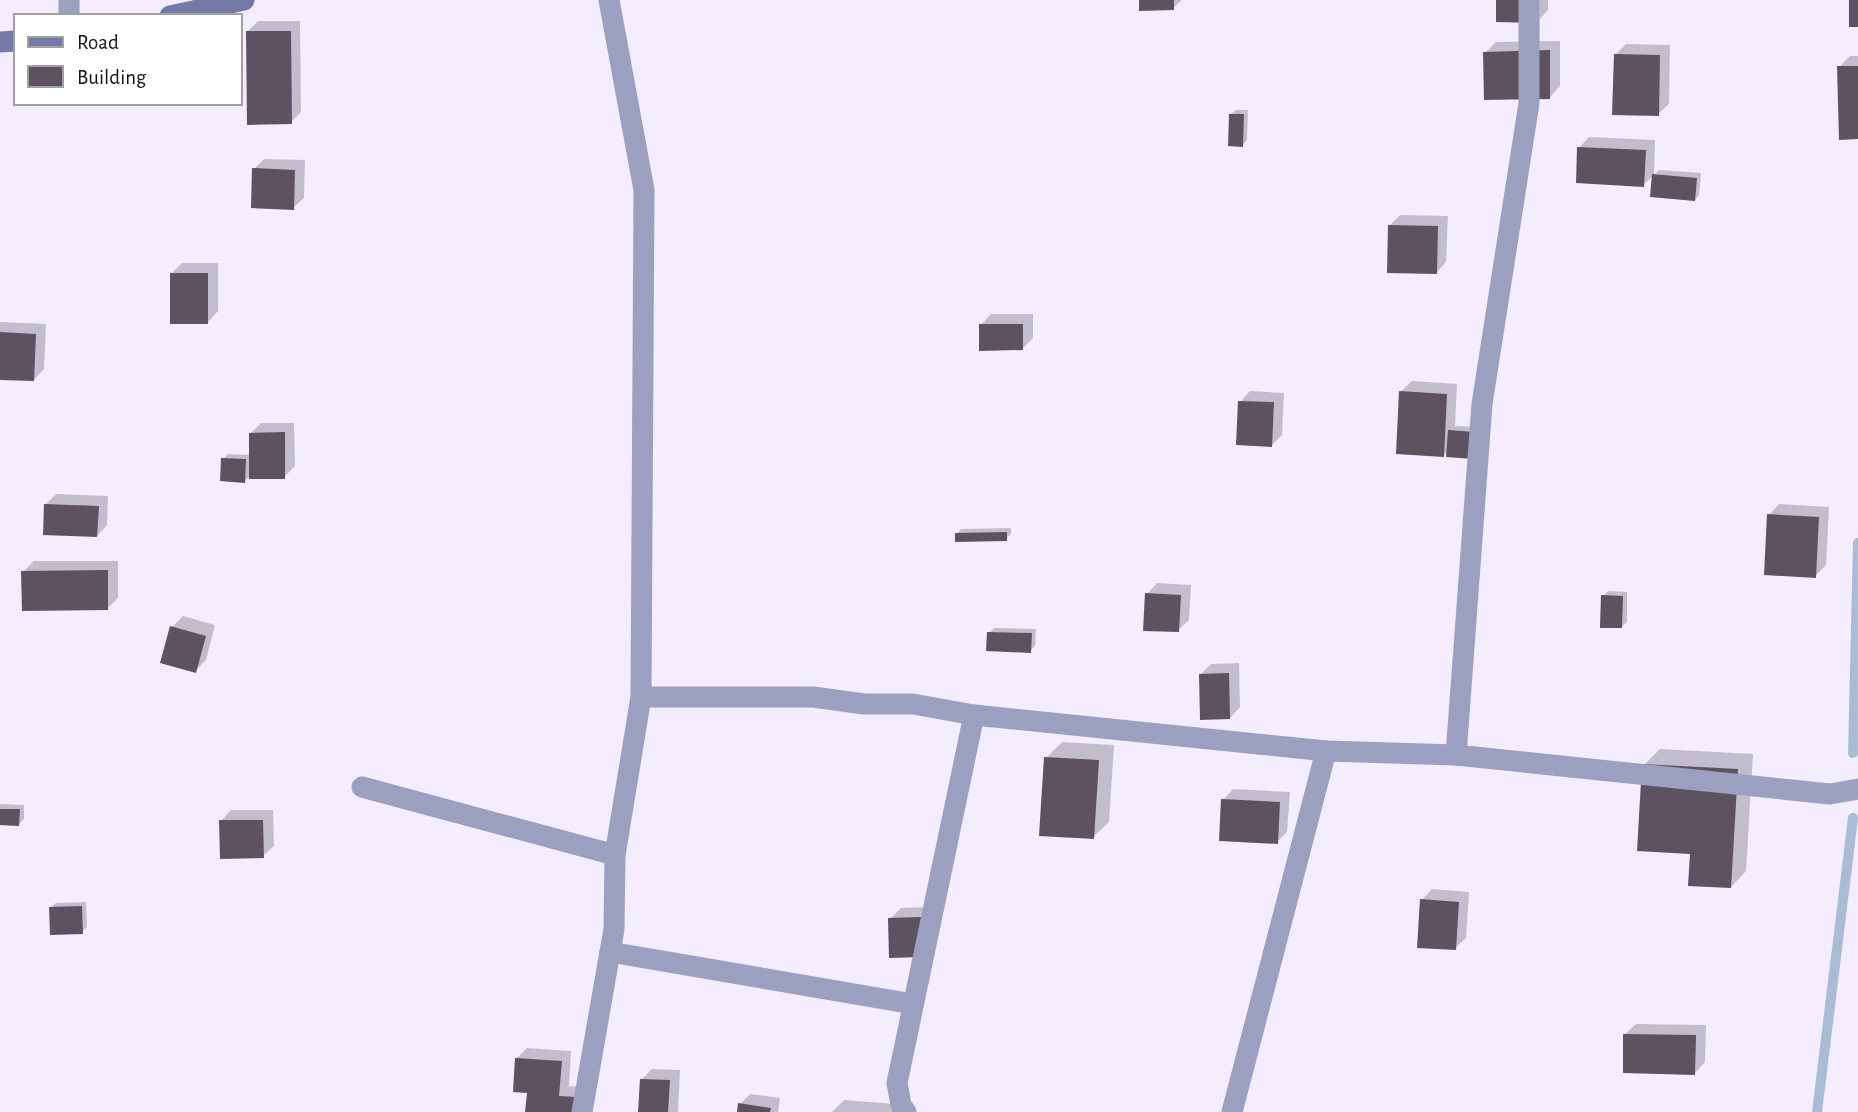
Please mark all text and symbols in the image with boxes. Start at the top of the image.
legend [14,14,242,105]
text: Road [77,32,119,53]
text: Building [77,67,147,88]

